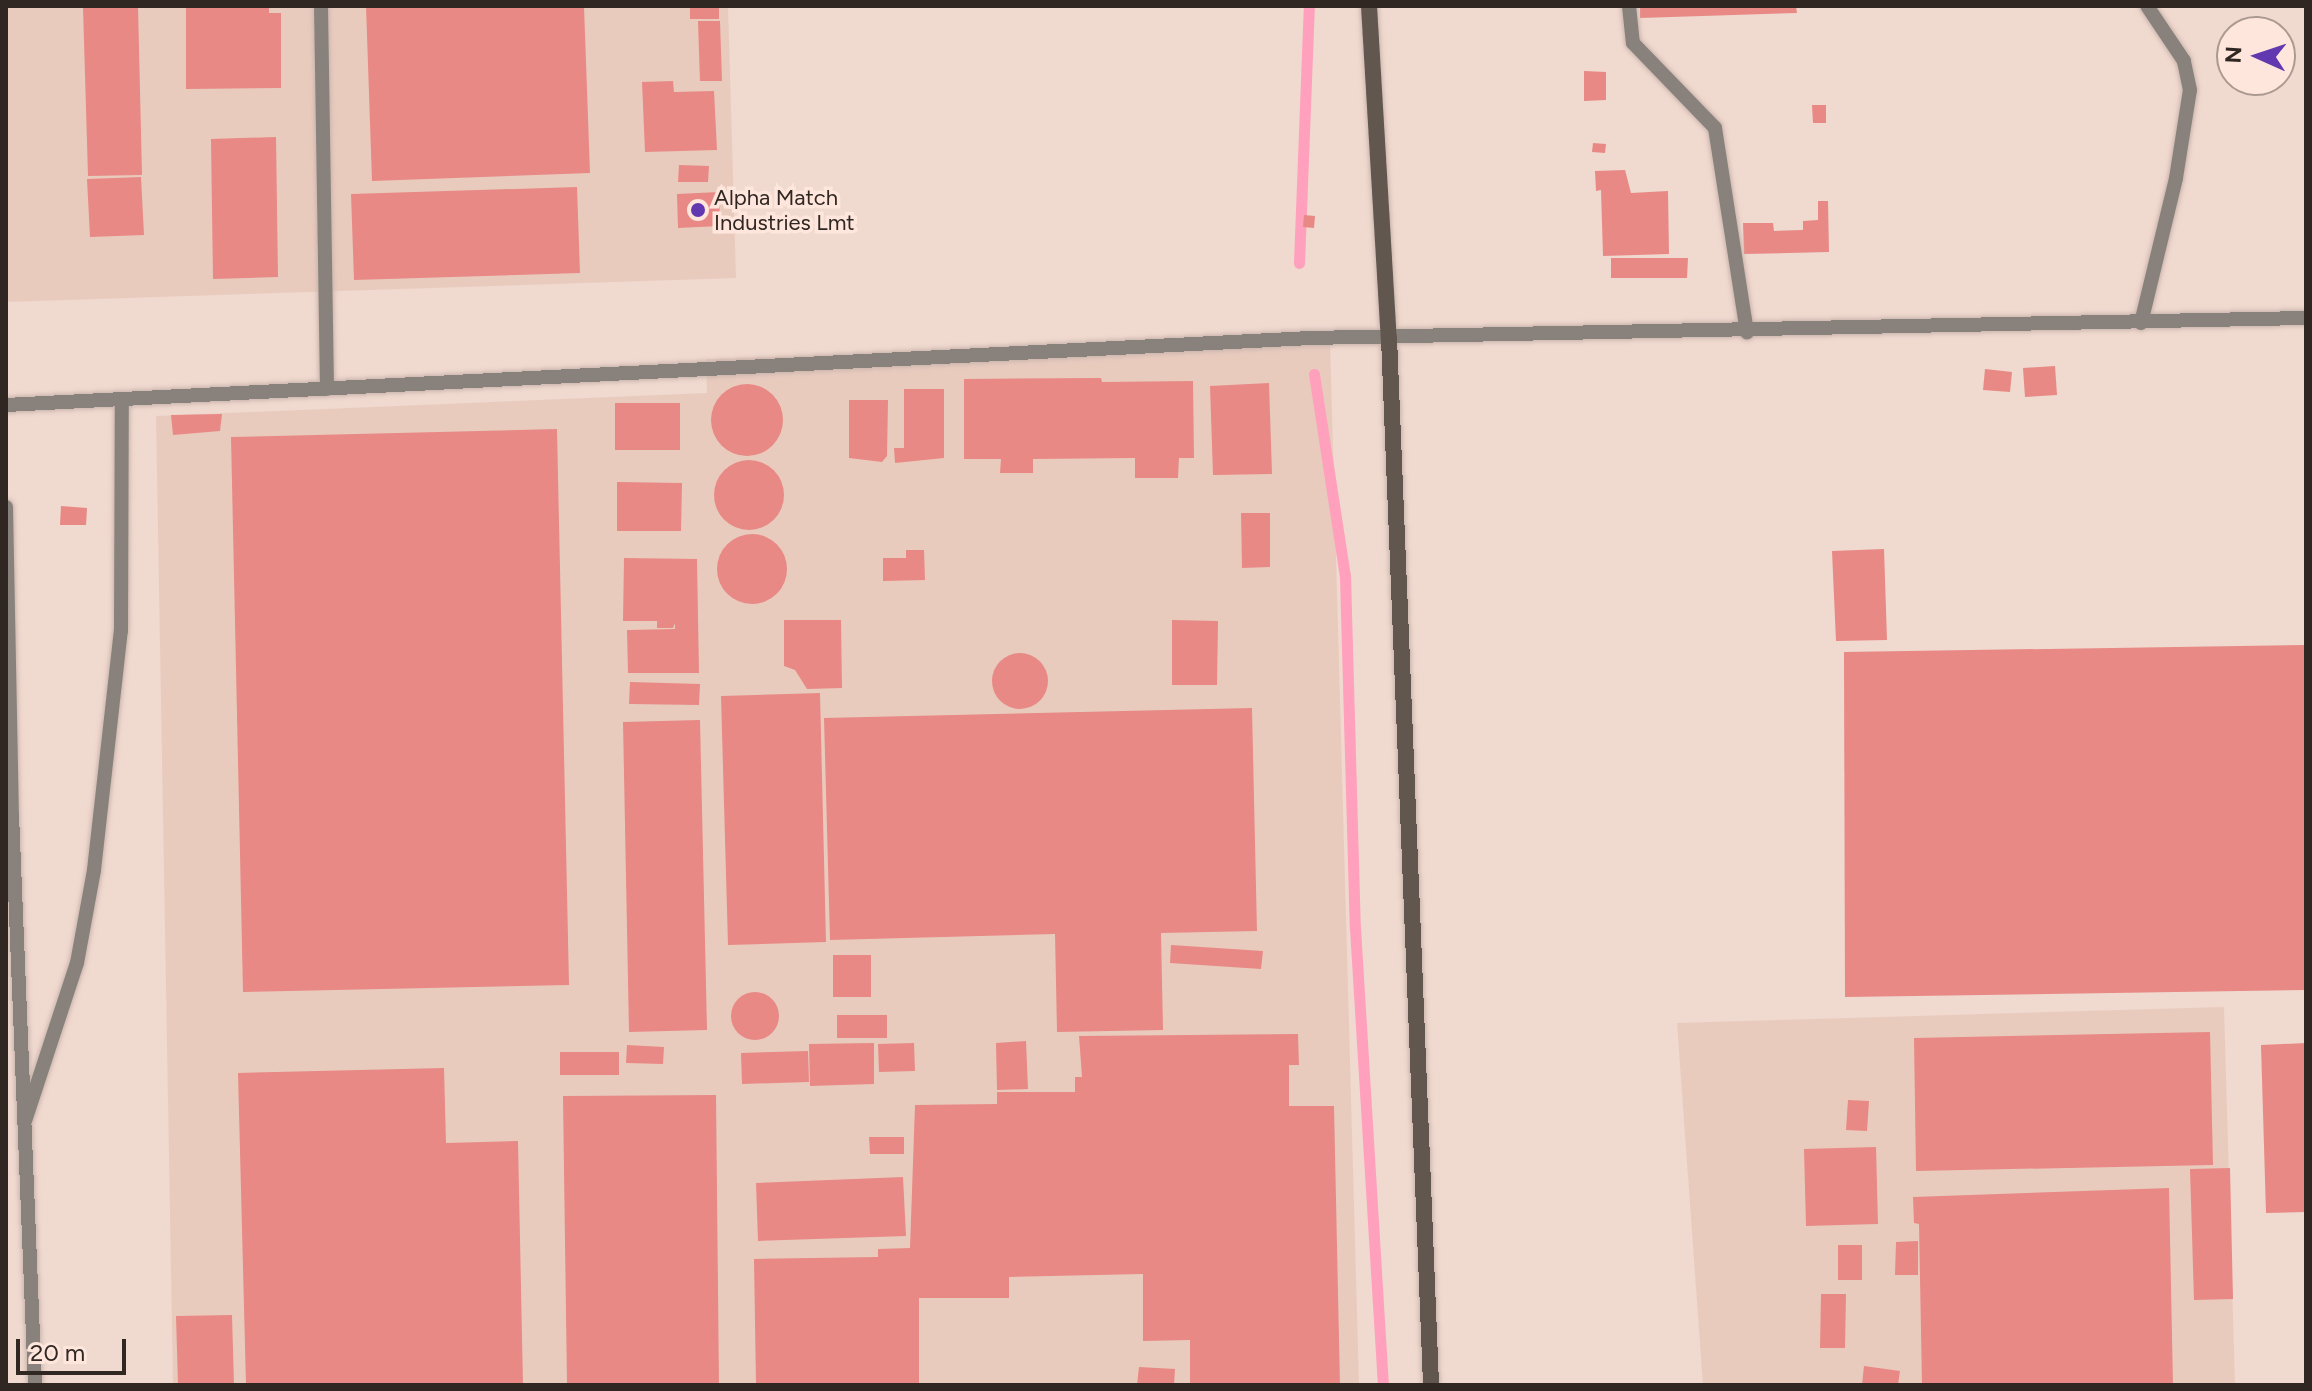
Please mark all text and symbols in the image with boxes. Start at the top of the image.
north arrow [2216,16,2296,96]
text: N [2220,46,2247,64]
place label: Alpha Match Industries Lmt [714,184,855,236]
marker: Alpha Match Industries Lmt [689,201,707,219]
scale bar [20,1323,130,1373]
text: 20 m [30,1338,85,1367]

